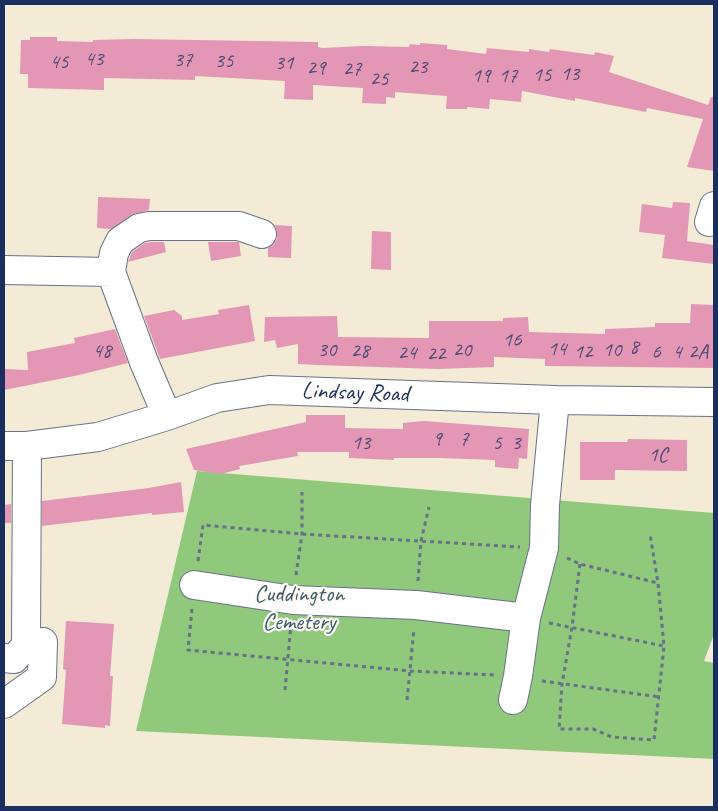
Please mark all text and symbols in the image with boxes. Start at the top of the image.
house number: 43 [85,46,103,72]
house number: 37 [174,47,192,73]
house number: 35 [215,48,233,74]
house number: 45 [50,49,68,75]
house number: 31 [275,50,293,76]
house number: 23 [409,54,427,80]
house number: 29 [307,55,325,81]
house number: 27 [343,56,361,82]
house number: 13 [561,61,579,87]
house number: 15 [533,62,551,88]
house number: 19 [472,63,490,89]
house number: 17 [499,63,517,89]
house number: 25 [370,66,388,92]
house number: 16 [503,327,521,353]
house number: 8 [629,334,639,360]
house number: 14 [548,336,566,362]
house number: 30 [318,337,336,363]
house number: 20 [453,337,471,363]
house number: 10 [603,337,621,363]
house number: 48 [93,338,111,364]
house number: 28 [351,338,369,364]
house number: 12 [574,339,592,365]
house number: 6 [651,339,661,365]
house number: 4 [672,339,682,365]
house number: 2A [688,339,708,365]
house number: 24 [398,340,416,366]
house number: 22 [427,341,445,367]
street label: Lindsay Road [301,377,409,409]
house number: 9 [432,426,442,452]
house number: 7 [459,426,469,452]
house number: 13 [352,430,370,456]
house number: 5 [492,430,502,456]
house number: 3 [511,430,521,456]
house number: 1C [648,442,668,468]
park label: Cuddington Cemetery [254,581,344,637]

